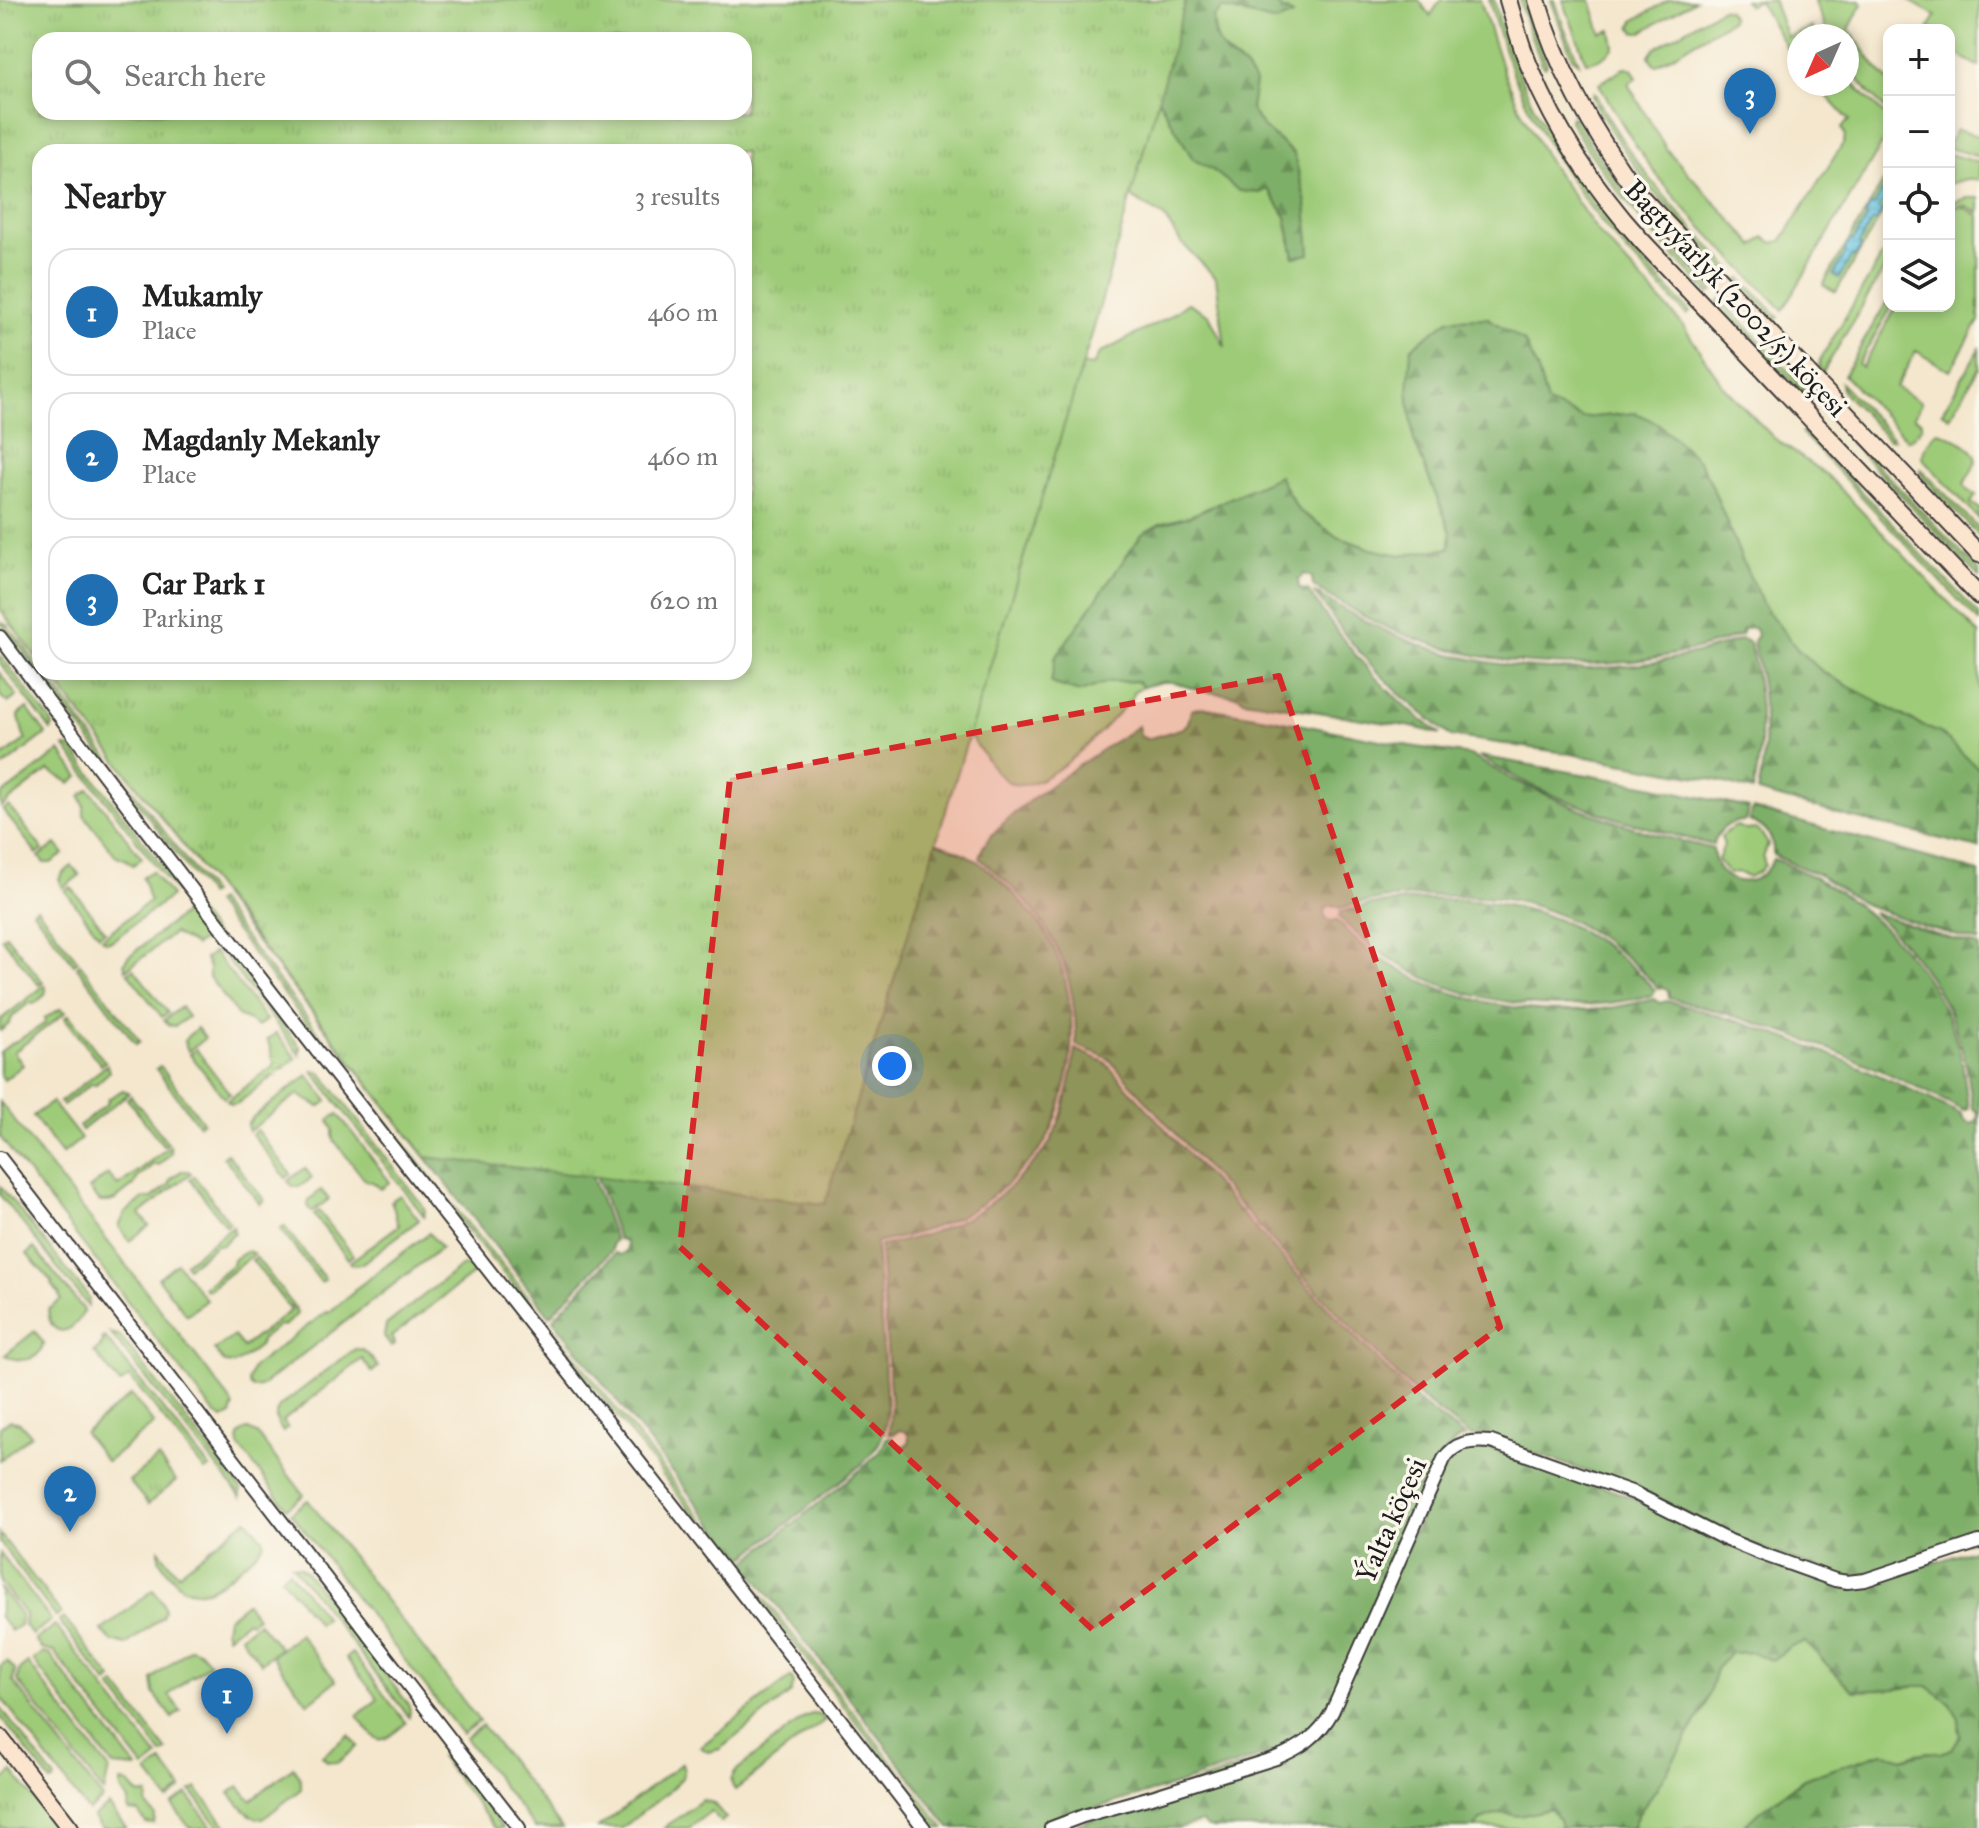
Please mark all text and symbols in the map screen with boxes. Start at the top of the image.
north arrow [1787,24,1859,96]
map controls [1883,24,1955,312]
button: + [1883,24,1955,96]
search box [32,32,752,120]
icon: search [60,54,104,98]
text: Search here [124,58,266,94]
pin: 3 [1724,68,1776,134]
button: − [1883,96,1955,168]
button: locate [1883,168,1955,240]
street label: Bagtyýarlyk (2002/5) köçesi [1617,172,1855,424]
text: Nearby [64,176,166,217]
text: 3 results [635,180,720,212]
button: layers [1883,240,1955,312]
text: Mukamly [142,278,262,314]
text: 1 [87,296,97,328]
text: 460 m [648,296,718,328]
text: Place [142,314,197,346]
text: Magdanly Mekanly [142,422,379,458]
text: 2 [86,440,98,472]
text: 460 m [648,440,718,472]
text: Place [142,458,197,490]
text: Car Park 1 [142,566,265,602]
text: 3 [87,584,97,616]
text: 620 m [649,584,718,616]
text: Parking [142,602,222,634]
your location [872,1046,912,1086]
street label: Ýalta köçesi [1348,1452,1434,1588]
pin: 2 [44,1466,96,1532]
pin: 1 [201,1668,253,1734]

